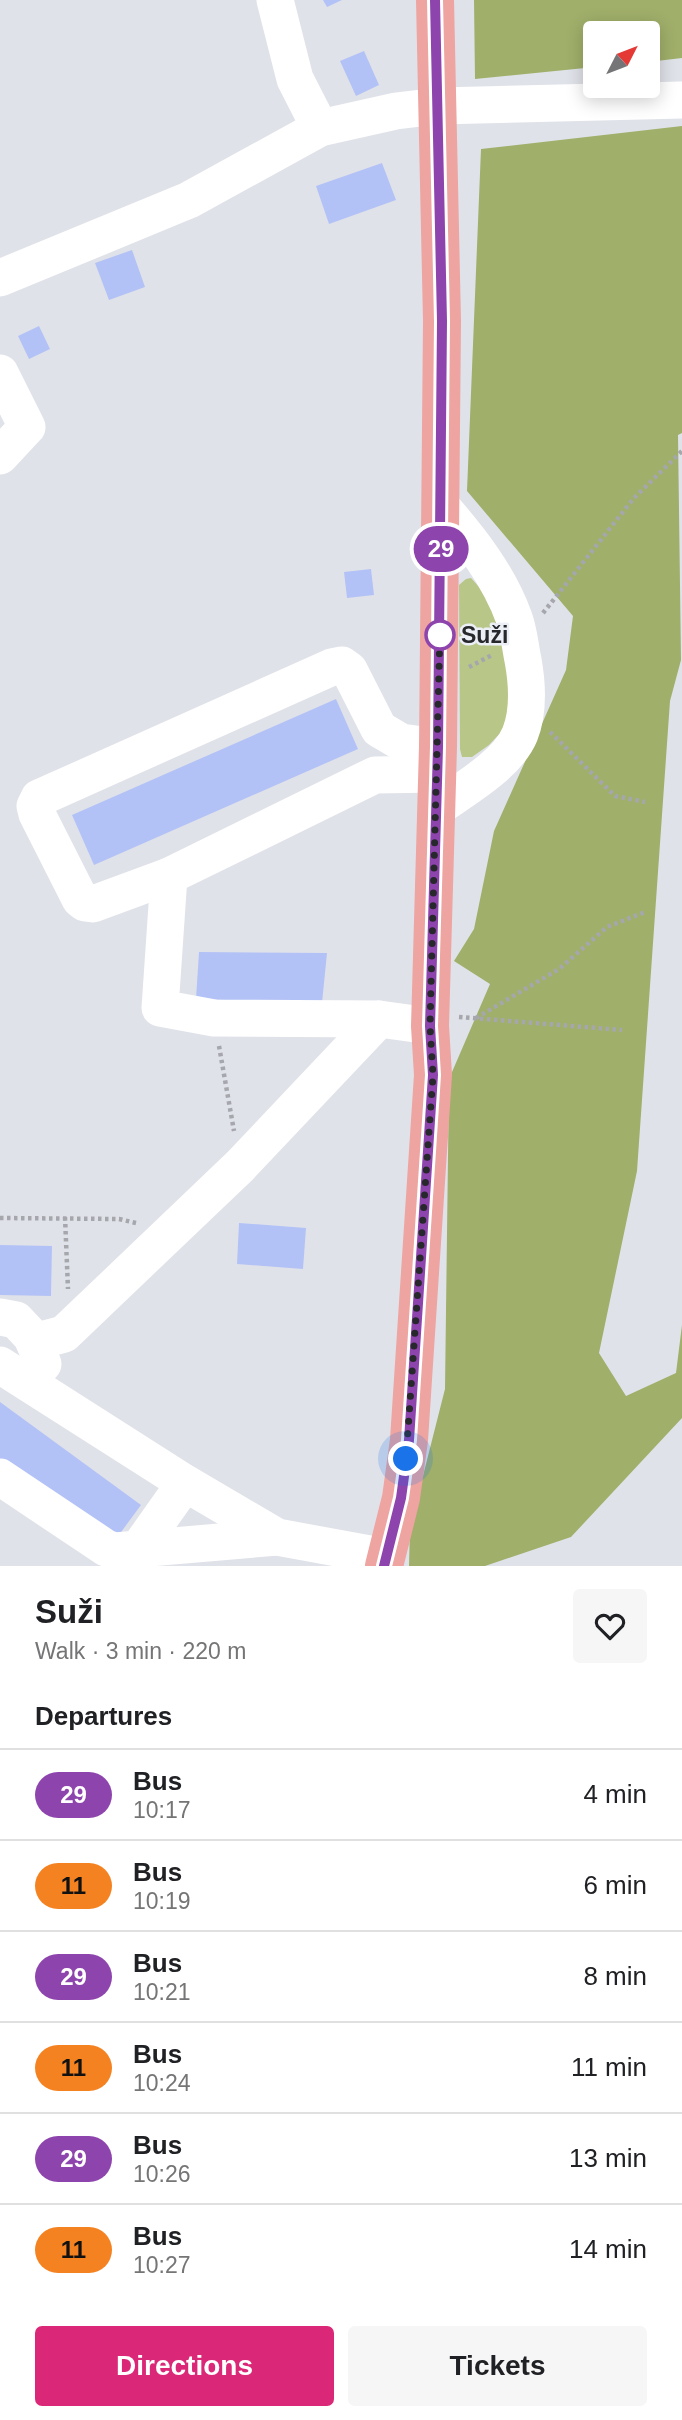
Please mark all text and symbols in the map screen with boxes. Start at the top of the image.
north arrow [583,21,660,98]
map controls [583,21,660,98]
line badge: 29 [410,526,472,572]
text: 29 [428,535,454,562]
marker: Suži [425,620,455,650]
place label: Suži [461,622,508,648]
your location [388,1441,423,1476]
button: heart [573,1589,647,1663]
text: Suži [35,1593,103,1630]
text: Walk · 3 min · 220 m [35,1638,246,1664]
text: Departures [35,1701,172,1731]
text: Bus [133,1766,182,1796]
text: 4 min [583,1779,647,1809]
text: 29 [60,1781,87,1808]
text: 10:17 [133,1797,191,1823]
text: Bus [133,1857,182,1887]
text: 6 min [583,1870,647,1900]
text: 11 [61,1872,86,1899]
text: 10:19 [133,1888,191,1914]
text: Bus [133,1948,182,1978]
text: 8 min [583,1961,647,1991]
text: 29 [60,1963,87,1990]
text: 10:21 [133,1979,191,2005]
text: Bus [133,2039,182,2069]
text: 11 min [571,2052,647,2082]
text: 11 [61,2054,86,2081]
text: 10:24 [133,2070,191,2096]
text: Bus [133,2130,182,2160]
text: 13 min [569,2143,647,2173]
text: 29 [60,2145,87,2172]
text: 10:26 [133,2161,191,2187]
text: Bus [133,2221,182,2251]
text: 14 min [569,2234,647,2264]
text: 11 [61,2236,86,2263]
text: 10:27 [133,2252,191,2278]
button: Directions [35,2326,334,2406]
button: Tickets [348,2326,647,2406]

